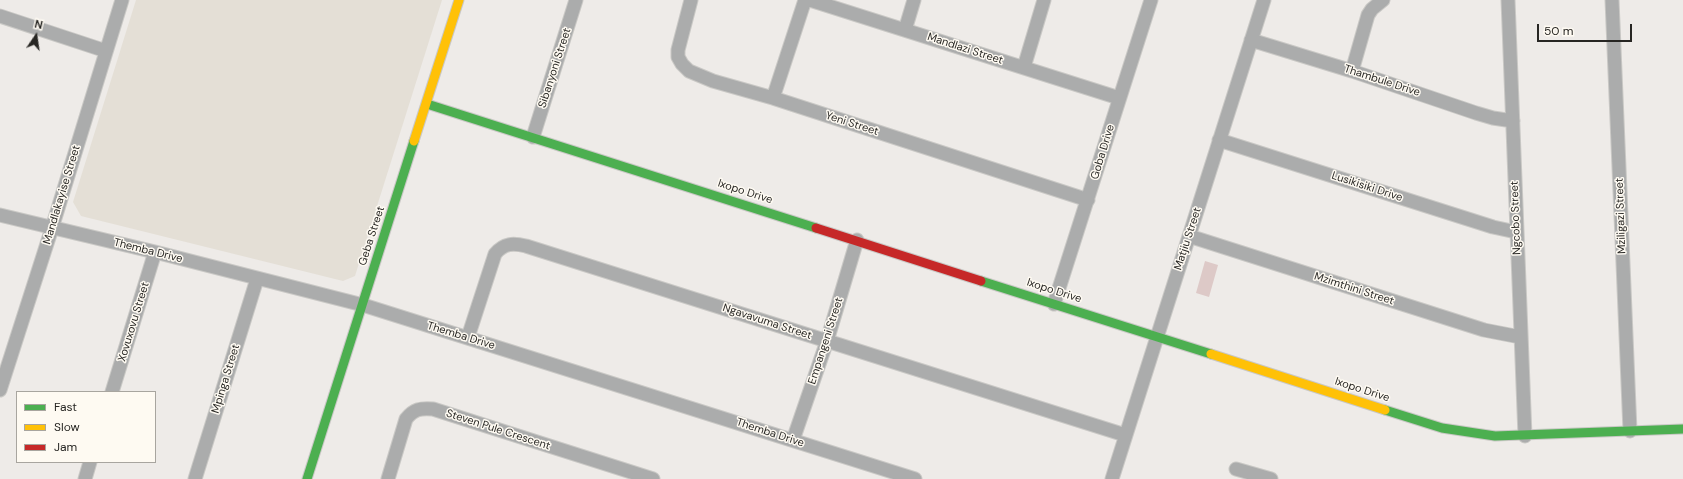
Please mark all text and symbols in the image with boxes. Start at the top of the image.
north arrow [16,16,56,56]
scale bar [1539,16,1634,42]
text: N [33,17,44,32]
text: 50 m [1544,23,1573,39]
street label: Sibanyoni Street [536,26,574,110]
street label: Mandlazi Street [926,31,1004,67]
street label: Thambule Drive [1342,62,1422,100]
street label: Yeni Street [824,109,880,139]
street label: Goba Drive [1088,123,1118,181]
street label: Mandlakayise Street [41,144,83,246]
street label: Lusikisiki Drive [1330,169,1404,205]
street label: Ixopo Drive [716,177,774,207]
street label: Mziligazi Street [1613,178,1629,254]
street label: Ngcobo Street [1508,181,1524,255]
street label: Geba Street [356,205,388,267]
street label: Matjiu Street [1172,206,1204,272]
street label: Themba Drive [112,236,184,266]
street label: Mzimthini Street [1312,270,1396,308]
street label: Ixopo Drive [1025,276,1083,306]
street label: Xovuxovu Street [116,281,152,363]
street label: Empangeni Street [806,296,846,386]
street label: Ngavavuma Street [721,301,813,343]
street label: Themba Drive [425,319,497,353]
street label: Mpinga Street [209,343,243,415]
street label: Ixopo Drive [1333,375,1391,405]
legend [16,391,156,463]
text: Fast [54,399,77,415]
street label: Steven Pule Crescent [444,407,552,453]
street label: Themba Drive [734,416,806,450]
text: Slow [54,419,80,435]
text: Jam [54,439,77,455]

